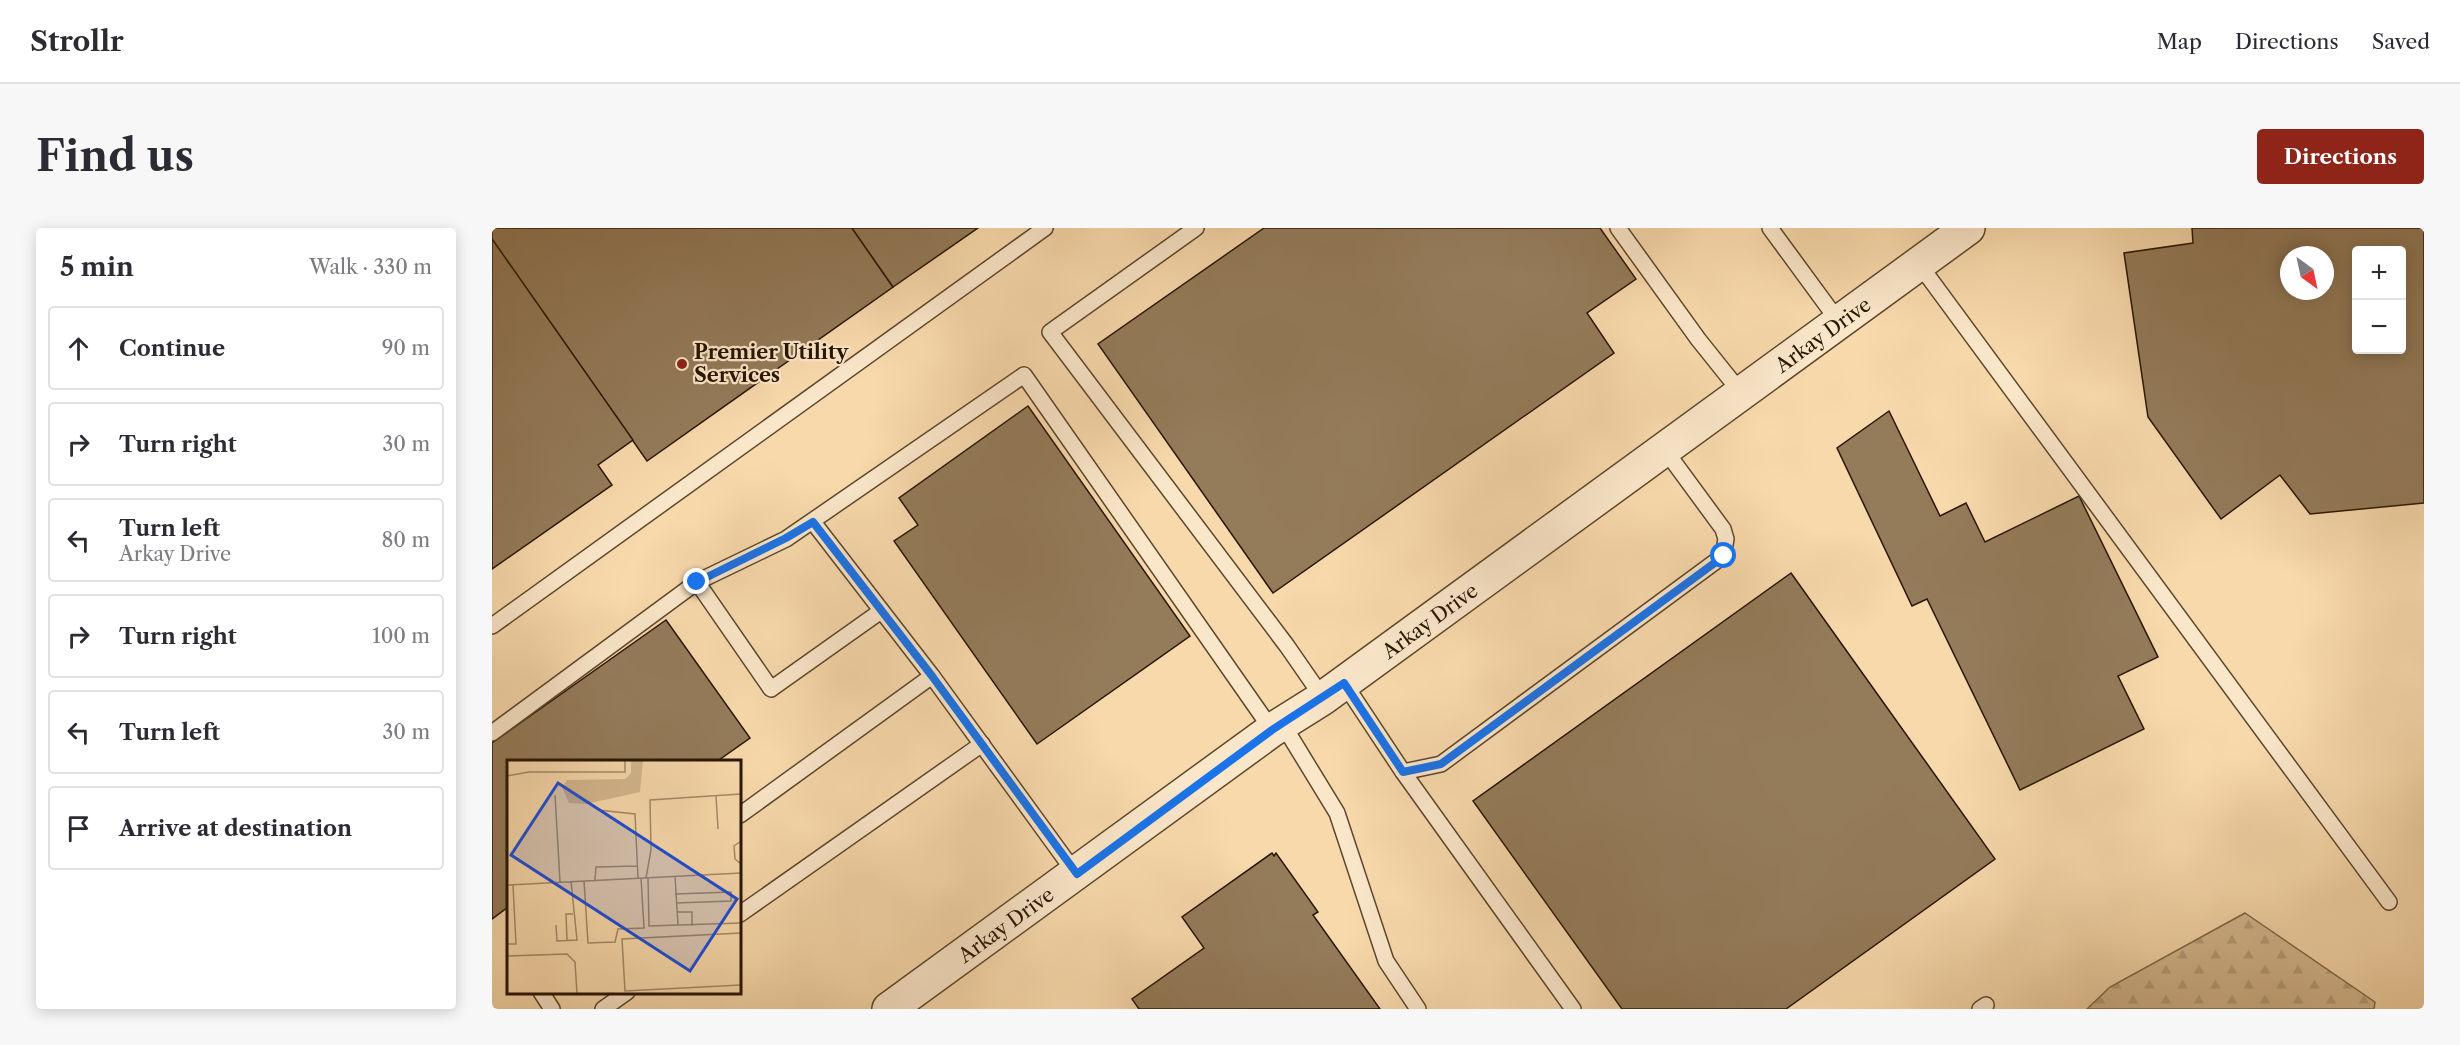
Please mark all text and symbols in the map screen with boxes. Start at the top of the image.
text: Strollr [30,24,124,58]
text: Map [2157,29,2202,54]
text: Directions [2235,29,2339,54]
text: Saved [2372,29,2430,54]
button: Directions [2257,129,2424,184]
text: Find us [36,130,194,182]
north arrow [2280,246,2334,300]
map controls [2352,246,2406,354]
button: + [2352,246,2406,300]
text: 5 min [60,251,134,283]
text: Walk · 330 m [309,255,432,279]
street label: Arkay Drive [1770,292,1875,378]
button: − [2352,300,2406,354]
icon: ahead [62,332,95,365]
text: Continue [119,335,225,362]
text: 90 m [382,336,430,360]
place label: Premier Utility Services [694,340,849,387]
marker: Premier Utility Services [675,357,689,371]
icon: right [62,428,95,461]
text: Turn right [119,431,237,458]
text: 30 m [382,432,430,456]
text: Turn left [119,515,220,542]
icon: left [62,524,95,557]
text: 80 m [382,528,430,552]
text: Arkay Drive [119,542,231,566]
route start [1710,542,1736,568]
route end [683,568,709,594]
street label: Arkay Drive [1377,578,1482,664]
icon: right [62,620,95,653]
text: Turn right [119,623,237,650]
text: 100 m [372,624,430,648]
icon: left [62,716,95,749]
text: Turn left [119,719,220,746]
text: 30 m [382,720,430,744]
inset map [507,760,741,994]
icon: arrive [62,812,95,845]
text: Arrive at destination [119,815,352,842]
street label: Arkay Drive [953,882,1058,968]

